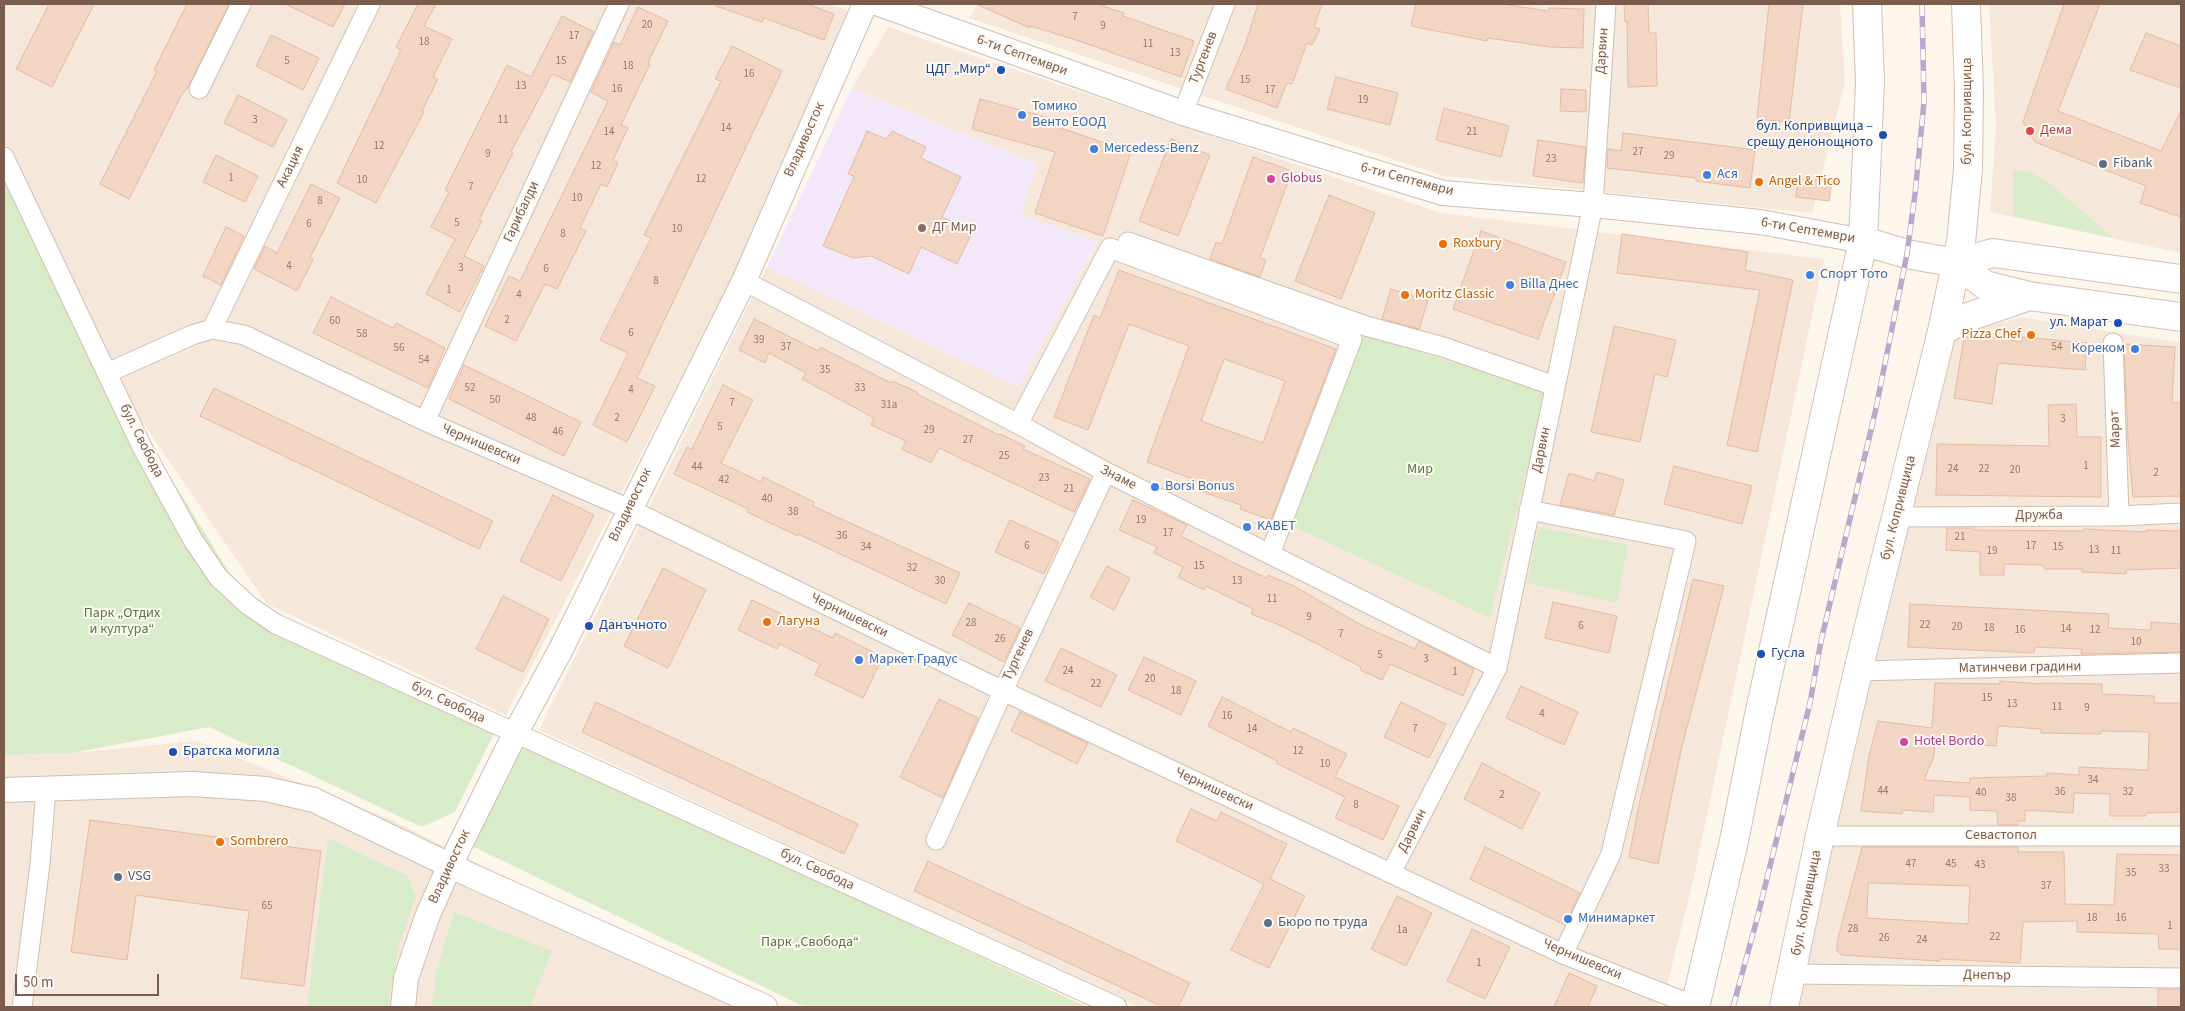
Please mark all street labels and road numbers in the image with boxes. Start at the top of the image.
street label: Дарвин [1593,27,1613,75]
street label: Тургенев [1186,29,1222,87]
street label: 6-ти Септември [974,32,1070,80]
street label: бул. Копривщица [1960,57,1976,165]
street label: Владивосток [781,100,829,180]
street label: Акация [274,143,308,191]
street label: 6-ти Септември [1359,160,1455,200]
street label: Гарибалди [500,179,544,245]
street label: 6-ти Септември [1759,214,1857,248]
street label: бул. Свобода [115,401,167,481]
street label: Марат [2107,410,2125,448]
street label: Чернишевски [439,421,523,469]
street label: Дарвин [1529,425,1555,475]
street label: бул. Копривщица [1878,454,1920,562]
street label: Знаме [1097,462,1139,494]
street label: Владивосток [606,465,656,545]
street label: Дружба [2015,508,2063,524]
street label: Чернишевски [807,590,891,642]
street label: Тургенев [1000,626,1038,684]
street label: Матинчеви градини [1958,659,2082,677]
street label: бул. Свобода [408,678,488,728]
street label: Чернишевски [1172,765,1256,815]
street label: Дарвин [1395,806,1431,856]
street label: Владивосток [426,827,474,907]
street label: Севастопол [1965,828,2037,844]
street label: бул. Свобода [777,845,857,895]
street label: бул. Копривщица [1789,849,1825,957]
street label: Чернишевски [1540,936,1624,984]
street label: Днепър [1963,967,2011,985]

